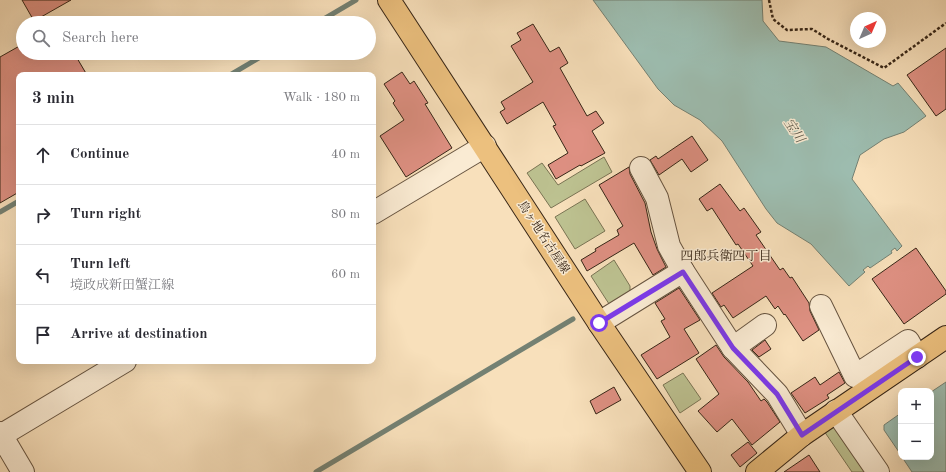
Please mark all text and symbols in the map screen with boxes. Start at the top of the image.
north arrow [850,12,886,48]
search box [16,16,376,60]
icon: search [30,27,52,49]
text: Search here [62,31,139,46]
text: 3 min [32,90,75,107]
text: Walk · 180 m [283,91,360,104]
water label: 宝川 [781,116,808,147]
icon: ahead [32,144,54,166]
text: Continue [70,147,129,162]
text: 40 m [331,148,360,161]
street label: 鳥ヶ地名古屋線 [515,198,573,276]
icon: right [32,204,54,226]
text: Turn right [70,207,141,222]
text: 80 m [331,208,360,221]
district label: 四郎兵衛四丁目 [680,248,772,263]
text: Turn left [70,257,130,272]
icon: left [32,264,54,286]
text: 60 m [331,268,360,281]
text: 境政成新田蟹江線 [70,279,174,292]
route start [590,314,608,332]
icon: arrive [32,324,54,346]
text: Arrive at destination [70,327,208,342]
route end [908,348,926,366]
map controls [898,388,934,460]
button: + [898,388,934,424]
button: − [898,424,934,460]

